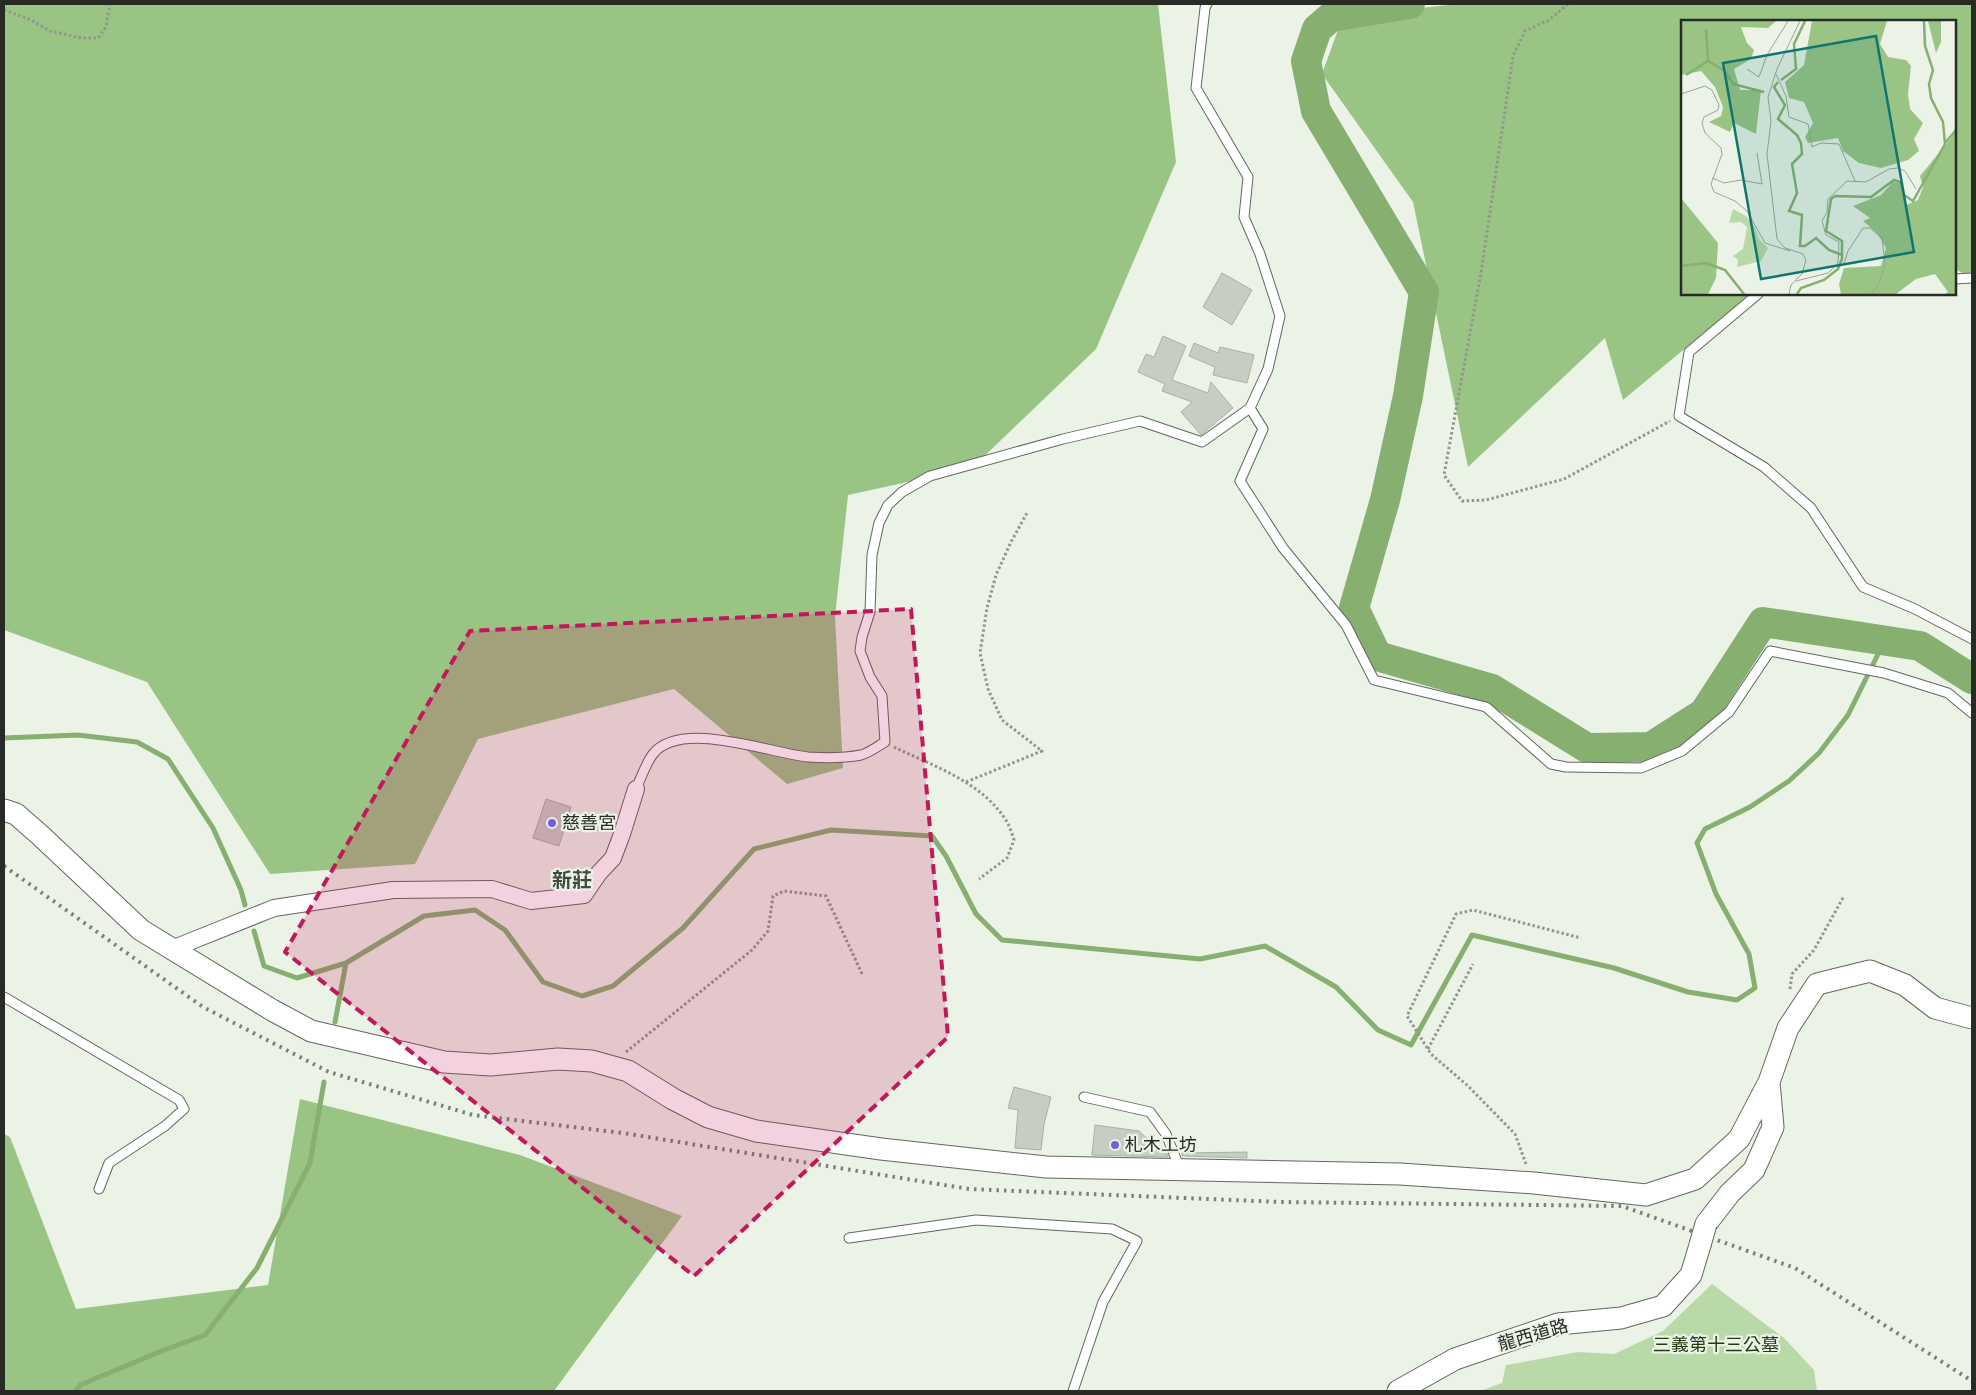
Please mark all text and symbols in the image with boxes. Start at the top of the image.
inset map [1681,20,1956,295]
place label: 慈善宮 [562,812,616,834]
marker: 慈善宮 [546,817,558,829]
district label: 新莊 [552,869,592,893]
place label: 札木工坊 [1125,1134,1197,1156]
marker: 札木工坊 [1109,1139,1121,1151]
street label: 龍西道路 [1495,1315,1571,1355]
park label: 三義第十三公墓 [1653,1334,1779,1356]

